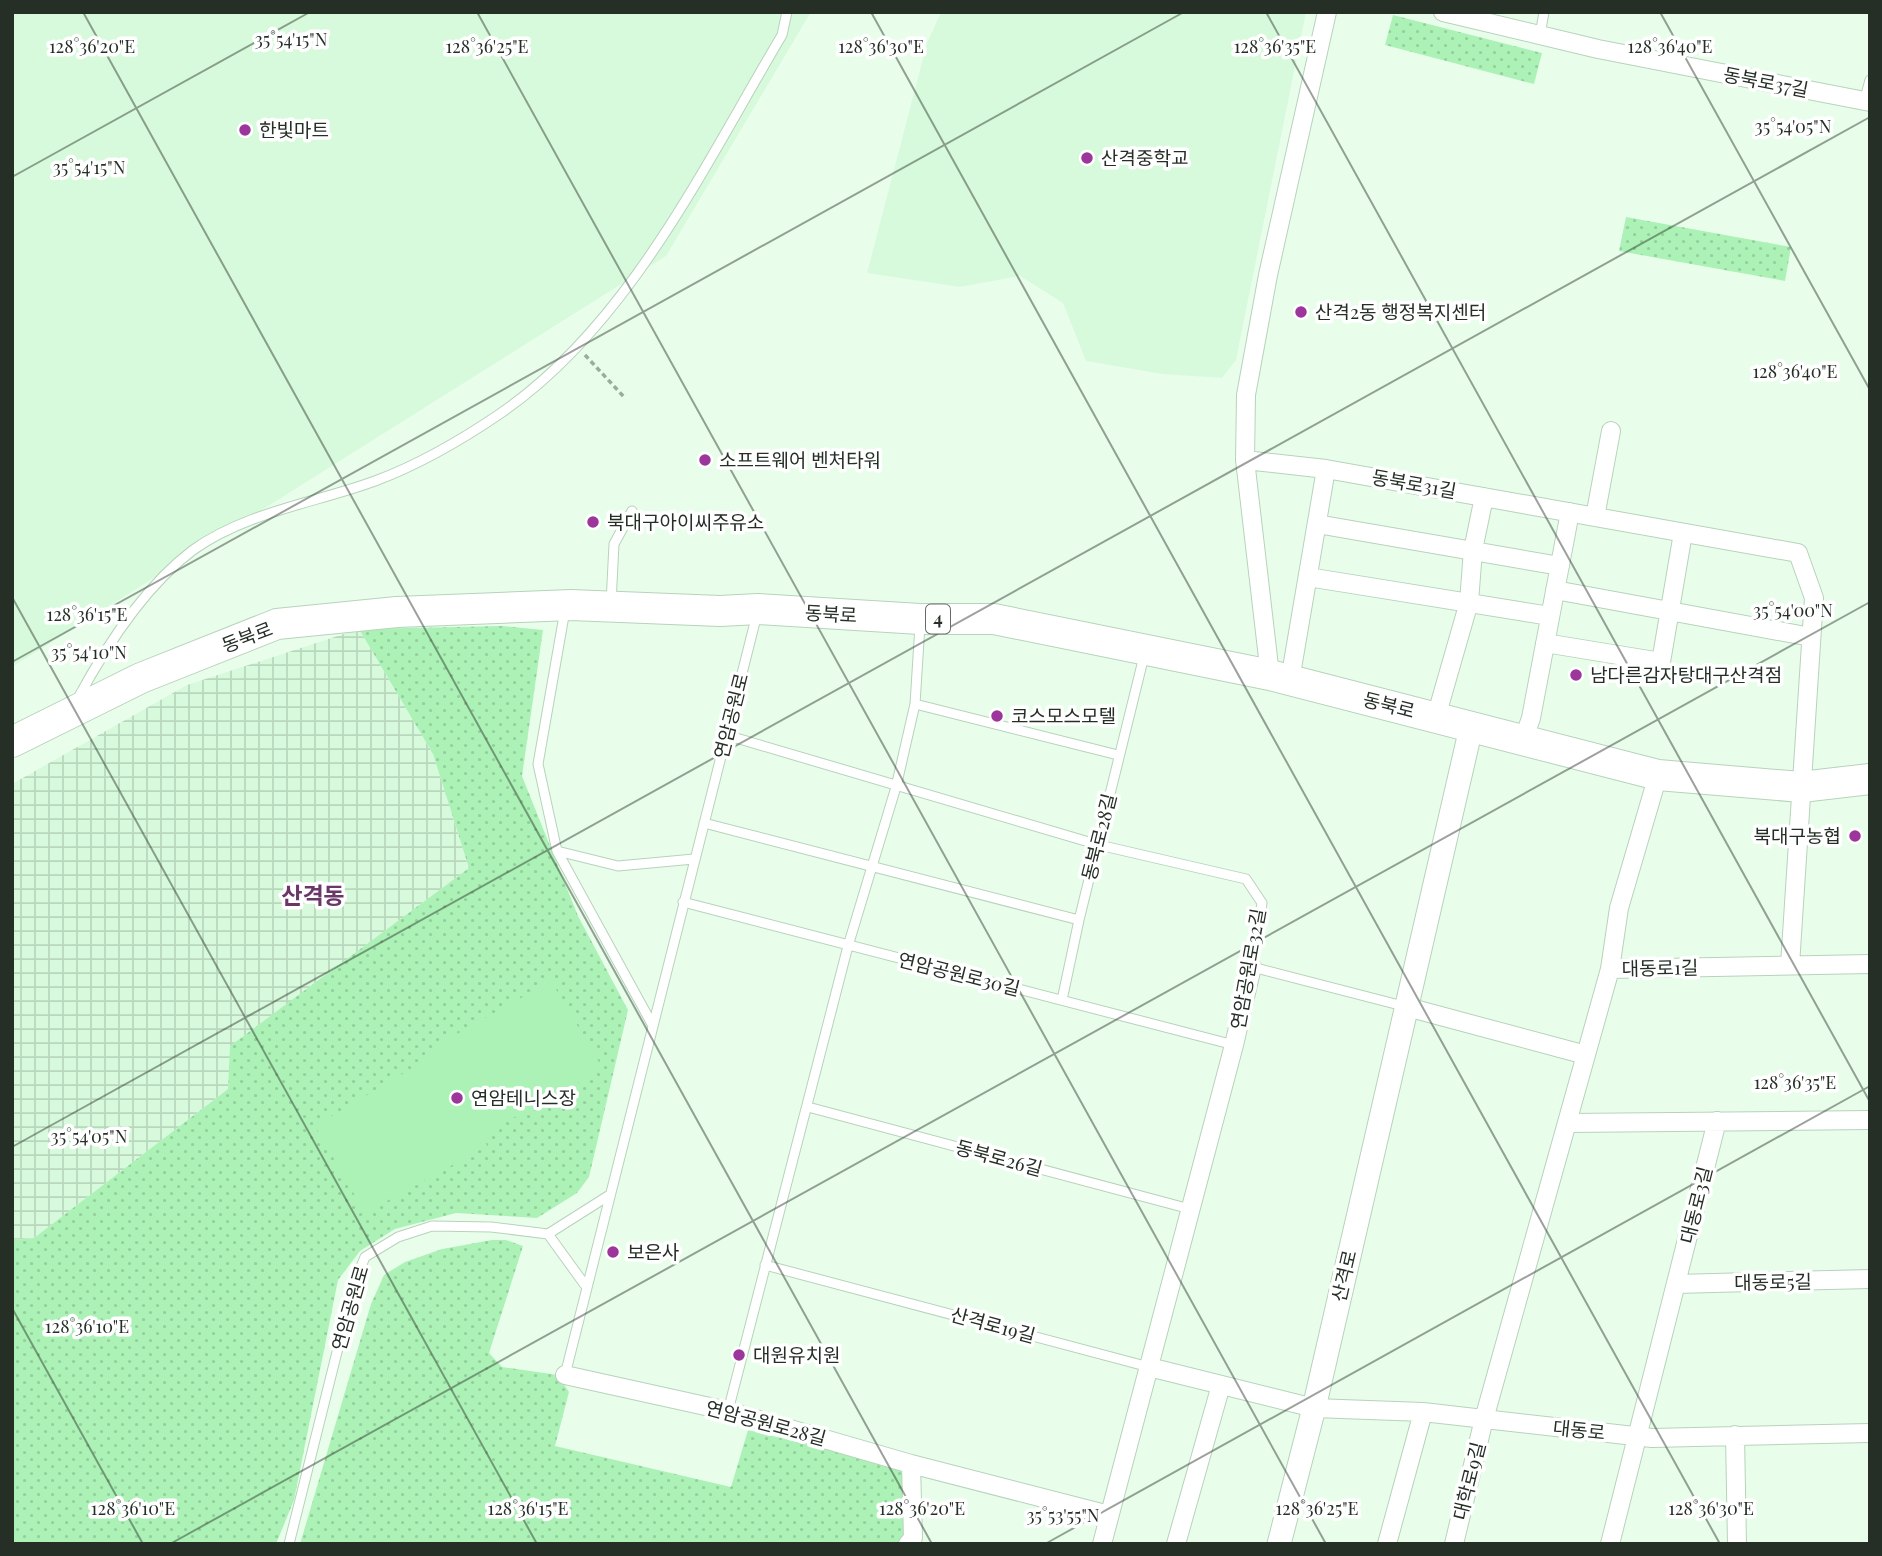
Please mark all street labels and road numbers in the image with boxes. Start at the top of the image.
street label: 동북로37길 [1721,60,1811,102]
street label: 동북로31길 [1370,463,1459,503]
street label: 동북로 [804,599,858,627]
road number: 4 [926,604,950,634]
street label: 동북로 [217,615,276,658]
street label: 연암공원로 [707,670,753,761]
street label: 동북로 [1361,685,1418,723]
street label: 동북로28길 [1075,790,1121,883]
street label: 연암공원로32길 [1224,906,1270,1031]
street label: 연암공원로30길 [896,945,1023,1001]
street label: 대동로1길 [1621,953,1699,981]
street label: 동북로26길 [953,1133,1046,1181]
street label: 대동로3길 [1673,1164,1717,1246]
street label: 산격로 [1324,1247,1362,1304]
street label: 연암공원로 [324,1262,374,1353]
street label: 대동로5길 [1734,1267,1812,1295]
street label: 산격로19길 [948,1300,1038,1348]
street label: 연암공원로28길 [703,1393,829,1451]
street label: 대동로 [1552,1413,1607,1445]
street label: 대학로9길 [1446,1439,1490,1523]

